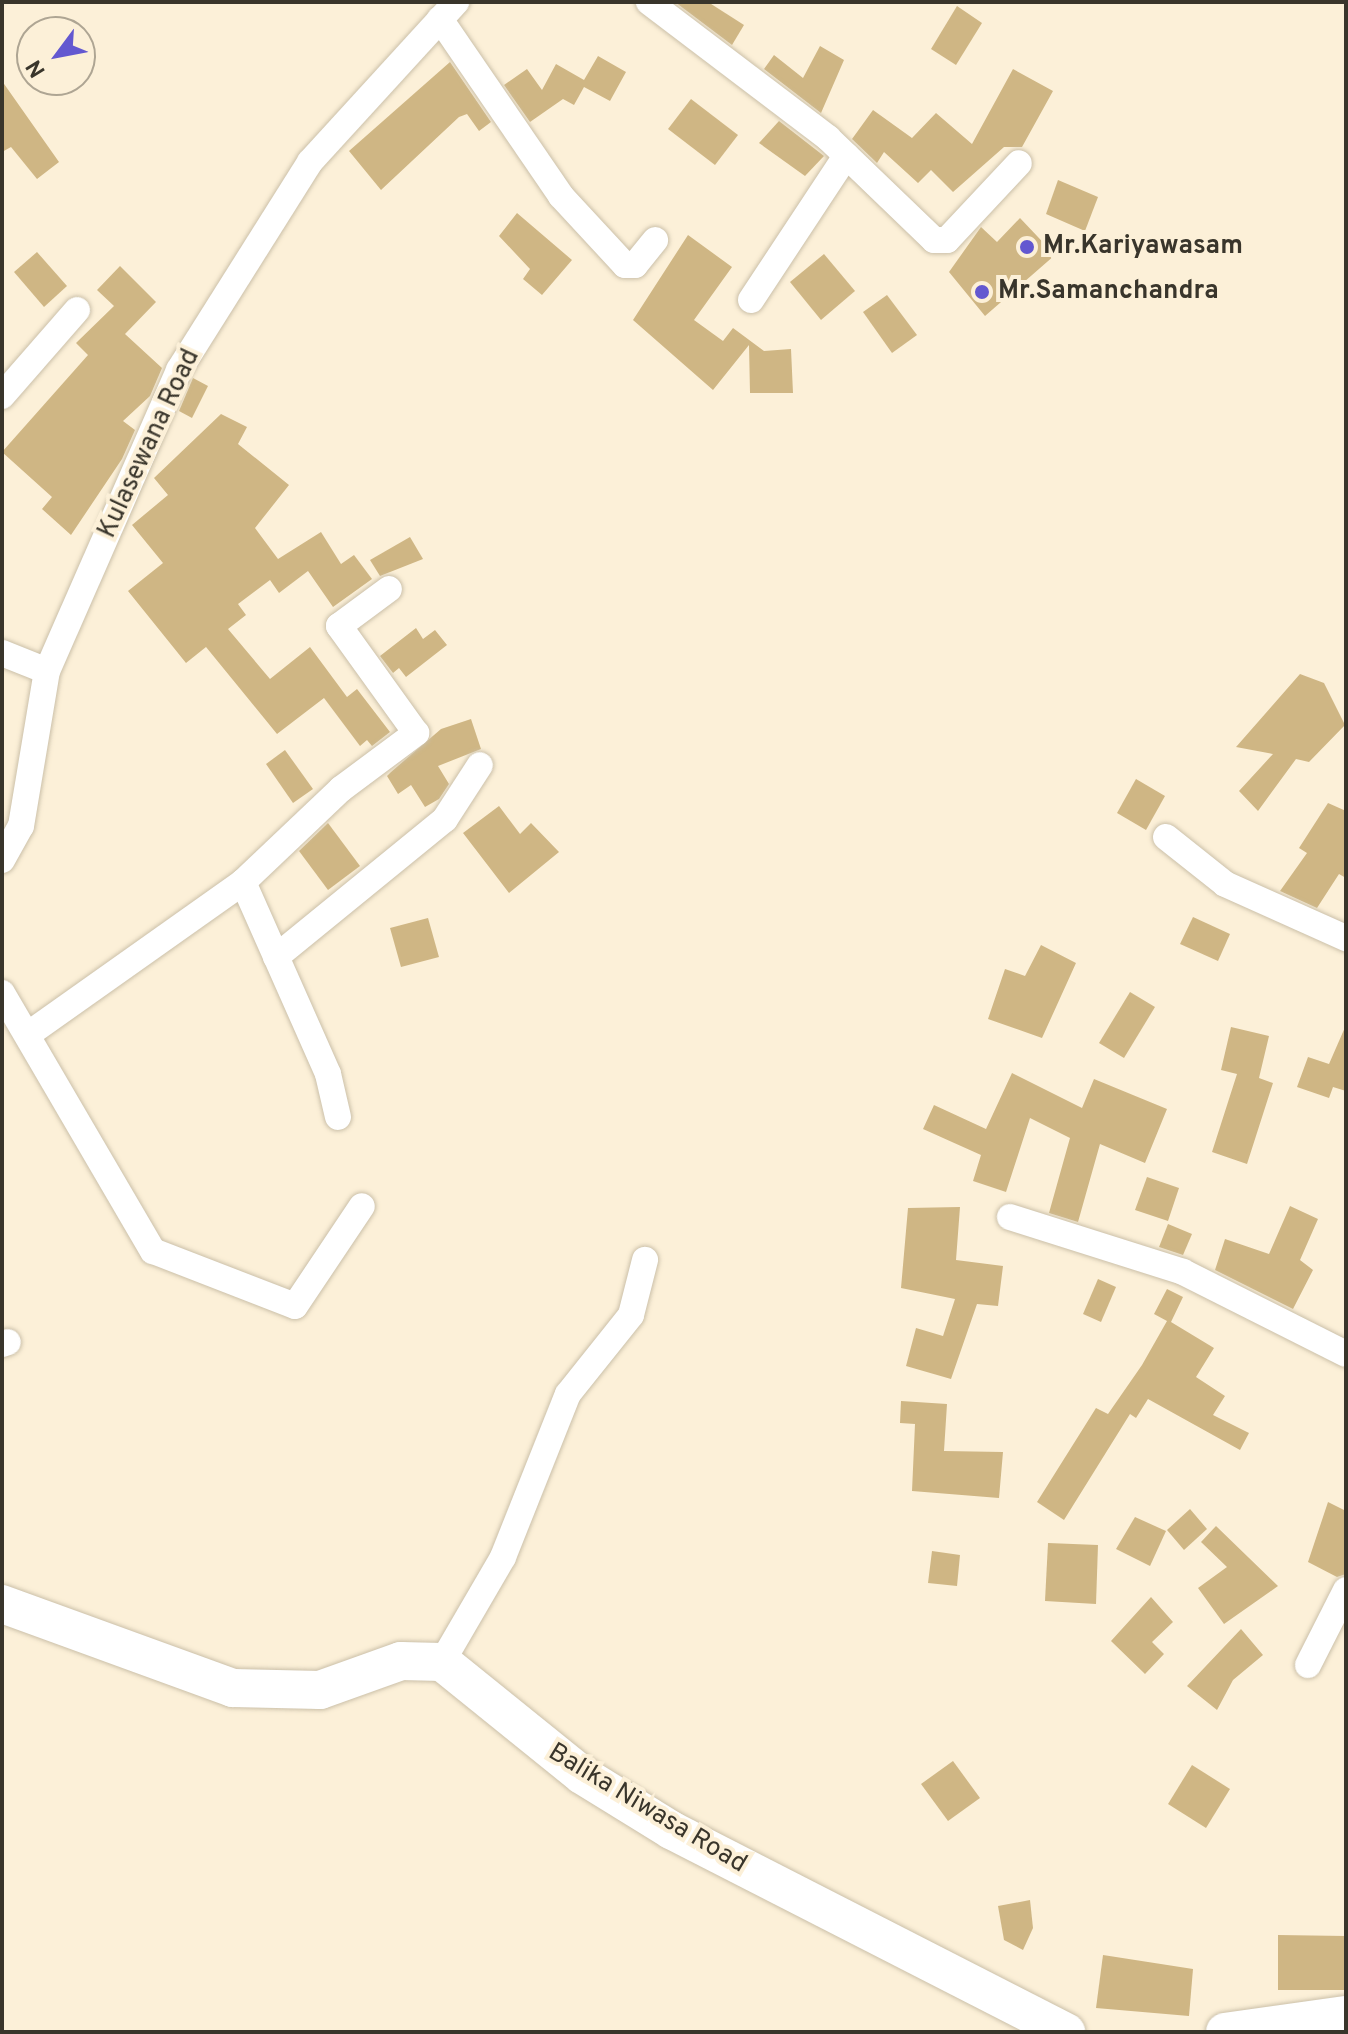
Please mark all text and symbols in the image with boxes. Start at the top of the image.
north arrow [16,16,96,96]
text: N [21,54,53,82]
place label: Mr.Kariyawasam [1043,231,1243,263]
marker: Mr.Kariyawasam [1018,238,1036,256]
place label: Mr.Samanchandra [998,276,1219,308]
marker: Mr.Samanchandra [973,283,991,301]
street label: Kulasewana Road [93,345,207,543]
street label: Balika Niwasa Road [542,1737,752,1881]

